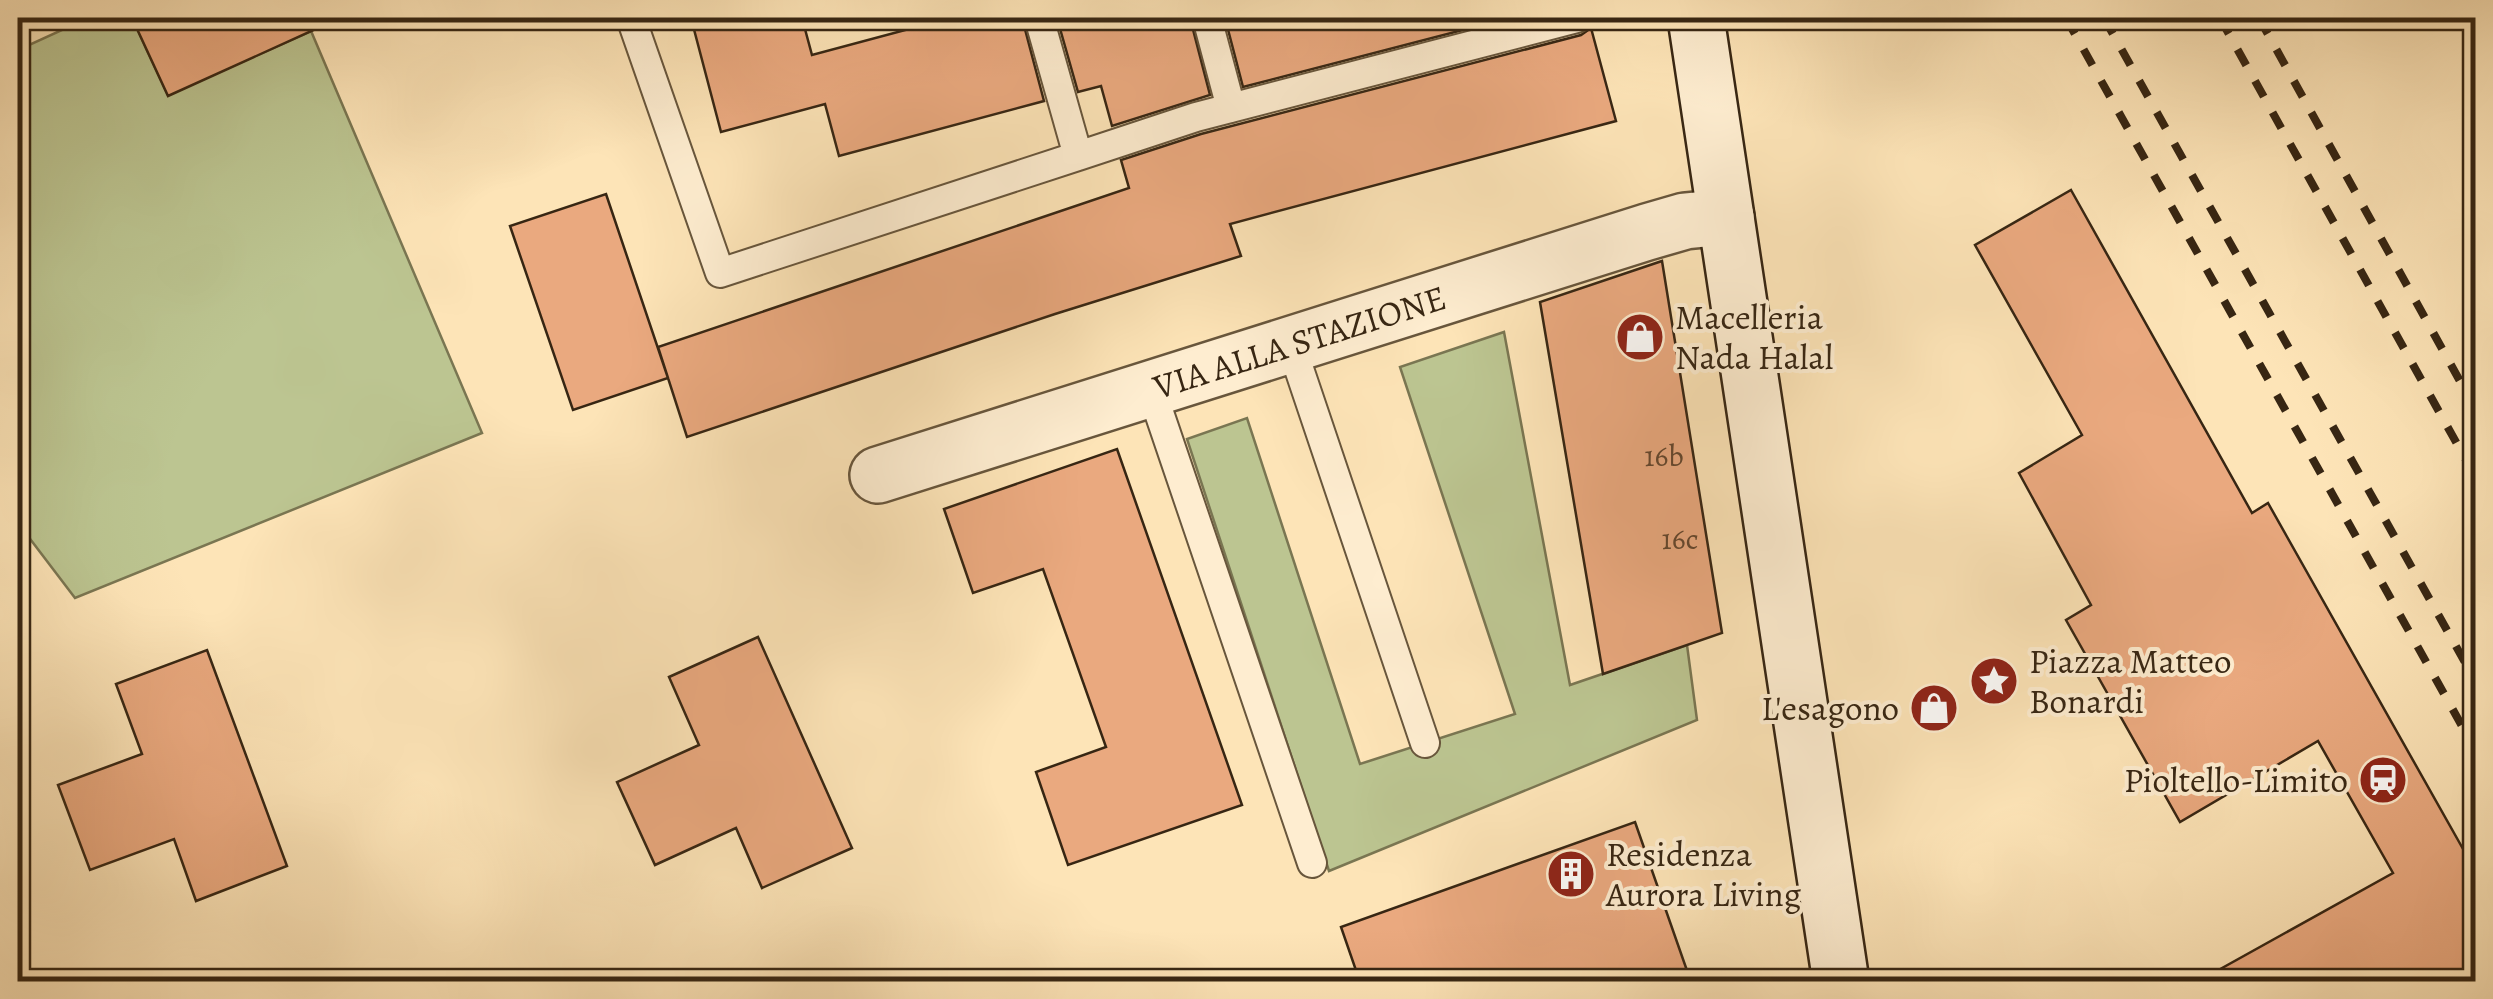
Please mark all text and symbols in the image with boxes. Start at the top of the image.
street label: VIA ALLA STAZIONE [1146,273,1452,411]
place label: Macelleria Nada Halal [1675,293,1833,381]
shop icon: Macelleria Nada Halal [1614,311,1666,363]
house number: 16b [1644,436,1684,476]
house number: 16c [1662,519,1698,559]
place label: Piazza Matteo Bonardi [2029,637,2231,725]
place icon: Piazza Matteo Bonardi [1968,655,2020,707]
shop icon: L'esagono [1908,682,1960,734]
place label: L'esagono [1761,684,1899,732]
station icon: Pioltello-Limito [2357,754,2409,806]
place label: Pioltello-Limito [2124,756,2348,804]
place label: Residenza Aurora Living [1605,830,1802,918]
building icon: Residenza Aurora Living [1545,848,1597,900]

